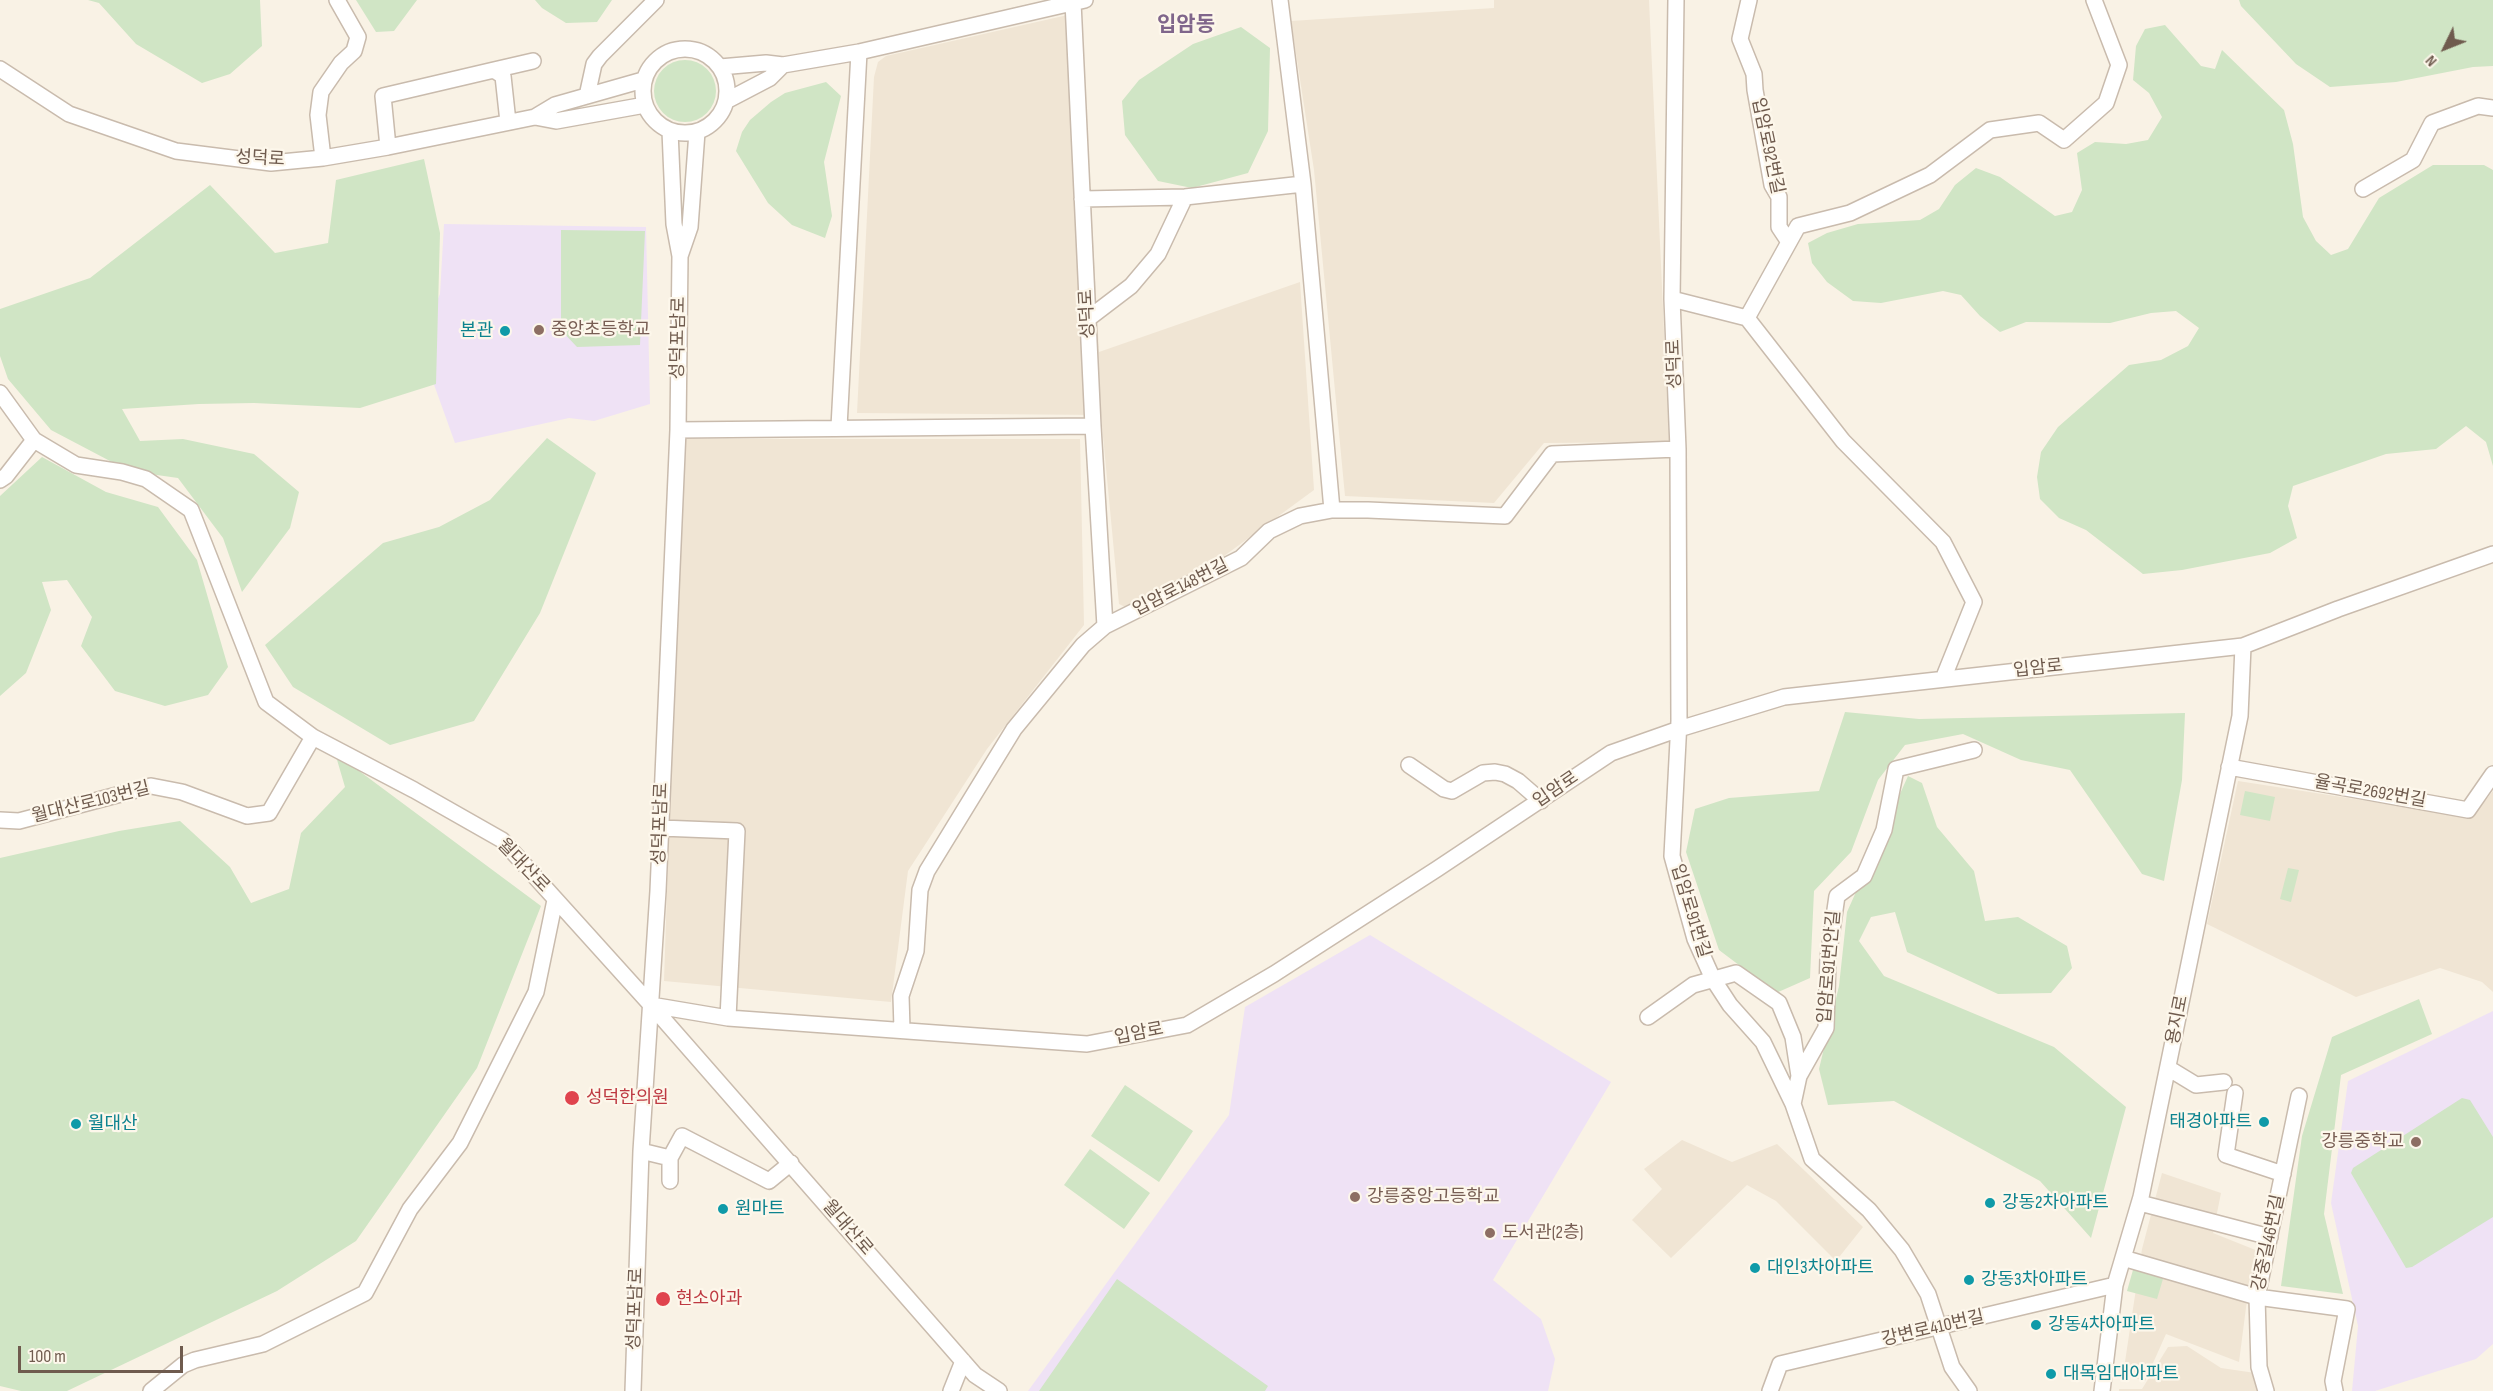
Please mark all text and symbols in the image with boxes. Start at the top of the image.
district label: 입암동 [1157,13,1215,39]
north arrow [2415,18,2475,78]
text: N [2422,51,2441,70]
street label: 입암로92번길 [1746,96,1788,196]
street label: 성덕로 [235,147,285,171]
street label: 성덕로 [1076,289,1100,339]
street label: 성덕포남로 [667,296,691,380]
place label: 중앙초등학교 [551,319,650,341]
place label: 본관 [460,320,493,342]
marker: 중앙초등학교 [532,323,546,337]
marker: 본관 [498,324,512,338]
street label: 성덕로 [1663,339,1687,389]
street label: 입암로148번길 [1130,555,1232,621]
street label: 입암로 [2012,656,2064,682]
street label: 입암로 [1529,767,1583,813]
street label: 율곡로2692번길 [2312,772,2428,812]
street label: 월대산로103번길 [30,778,152,828]
street label: 성덕포남로 [649,782,673,866]
street label: 월대산로 [492,835,554,897]
street label: 입암로91번길 [1665,861,1715,961]
street label: 입암로91번안길 [1814,909,1846,1025]
street label: 용지로 [2163,994,2193,1046]
street label: 입암로 [1113,1019,1165,1049]
place label: 성덕한의원 [586,1087,669,1109]
marker: 성덕한의원 [563,1089,581,1107]
place label: 태경아파트 [2169,1111,2252,1133]
place label: 월대산 [88,1113,138,1135]
marker: 태경아파트 [2257,1115,2271,1129]
marker: 월대산 [69,1117,83,1131]
place label: 강릉중학교 [2321,1131,2404,1153]
marker: 강릉중학교 [2409,1135,2423,1149]
place label: 강릉중앙고등학교 [1367,1186,1499,1208]
marker: 강릉중앙고등학교 [1348,1190,1362,1204]
place label: 강동2차아파트 [2002,1192,2109,1214]
street label: 강중길46번길 [2248,1193,2290,1293]
street label: 월대산로 [817,1196,877,1260]
marker: 강동2차아파트 [1983,1196,1997,1210]
place label: 원마트 [735,1198,785,1220]
marker: 원마트 [716,1202,730,1216]
place label: 도서관(2층) [1502,1222,1583,1244]
marker: 도서관(2층) [1483,1226,1497,1240]
place label: 대인3차아파트 [1767,1257,1874,1279]
marker: 대인3차아파트 [1748,1261,1762,1275]
street label: 성덕포남로 [624,1267,648,1351]
place label: 강동3차아파트 [1981,1269,2088,1291]
marker: 강동3차아파트 [1962,1273,1976,1287]
place label: 현소아과 [676,1288,742,1310]
marker: 현소아과 [654,1290,672,1308]
street label: 강변로410번길 [1880,1307,1986,1351]
place label: 강동4차아파트 [2048,1314,2155,1336]
marker: 강동4차아파트 [2029,1318,2043,1332]
scale bar [21,1334,186,1372]
text: 100 m [29,1346,66,1367]
place label: 대목임대아파트 [2063,1363,2179,1385]
marker: 대목임대아파트 [2044,1367,2058,1381]

